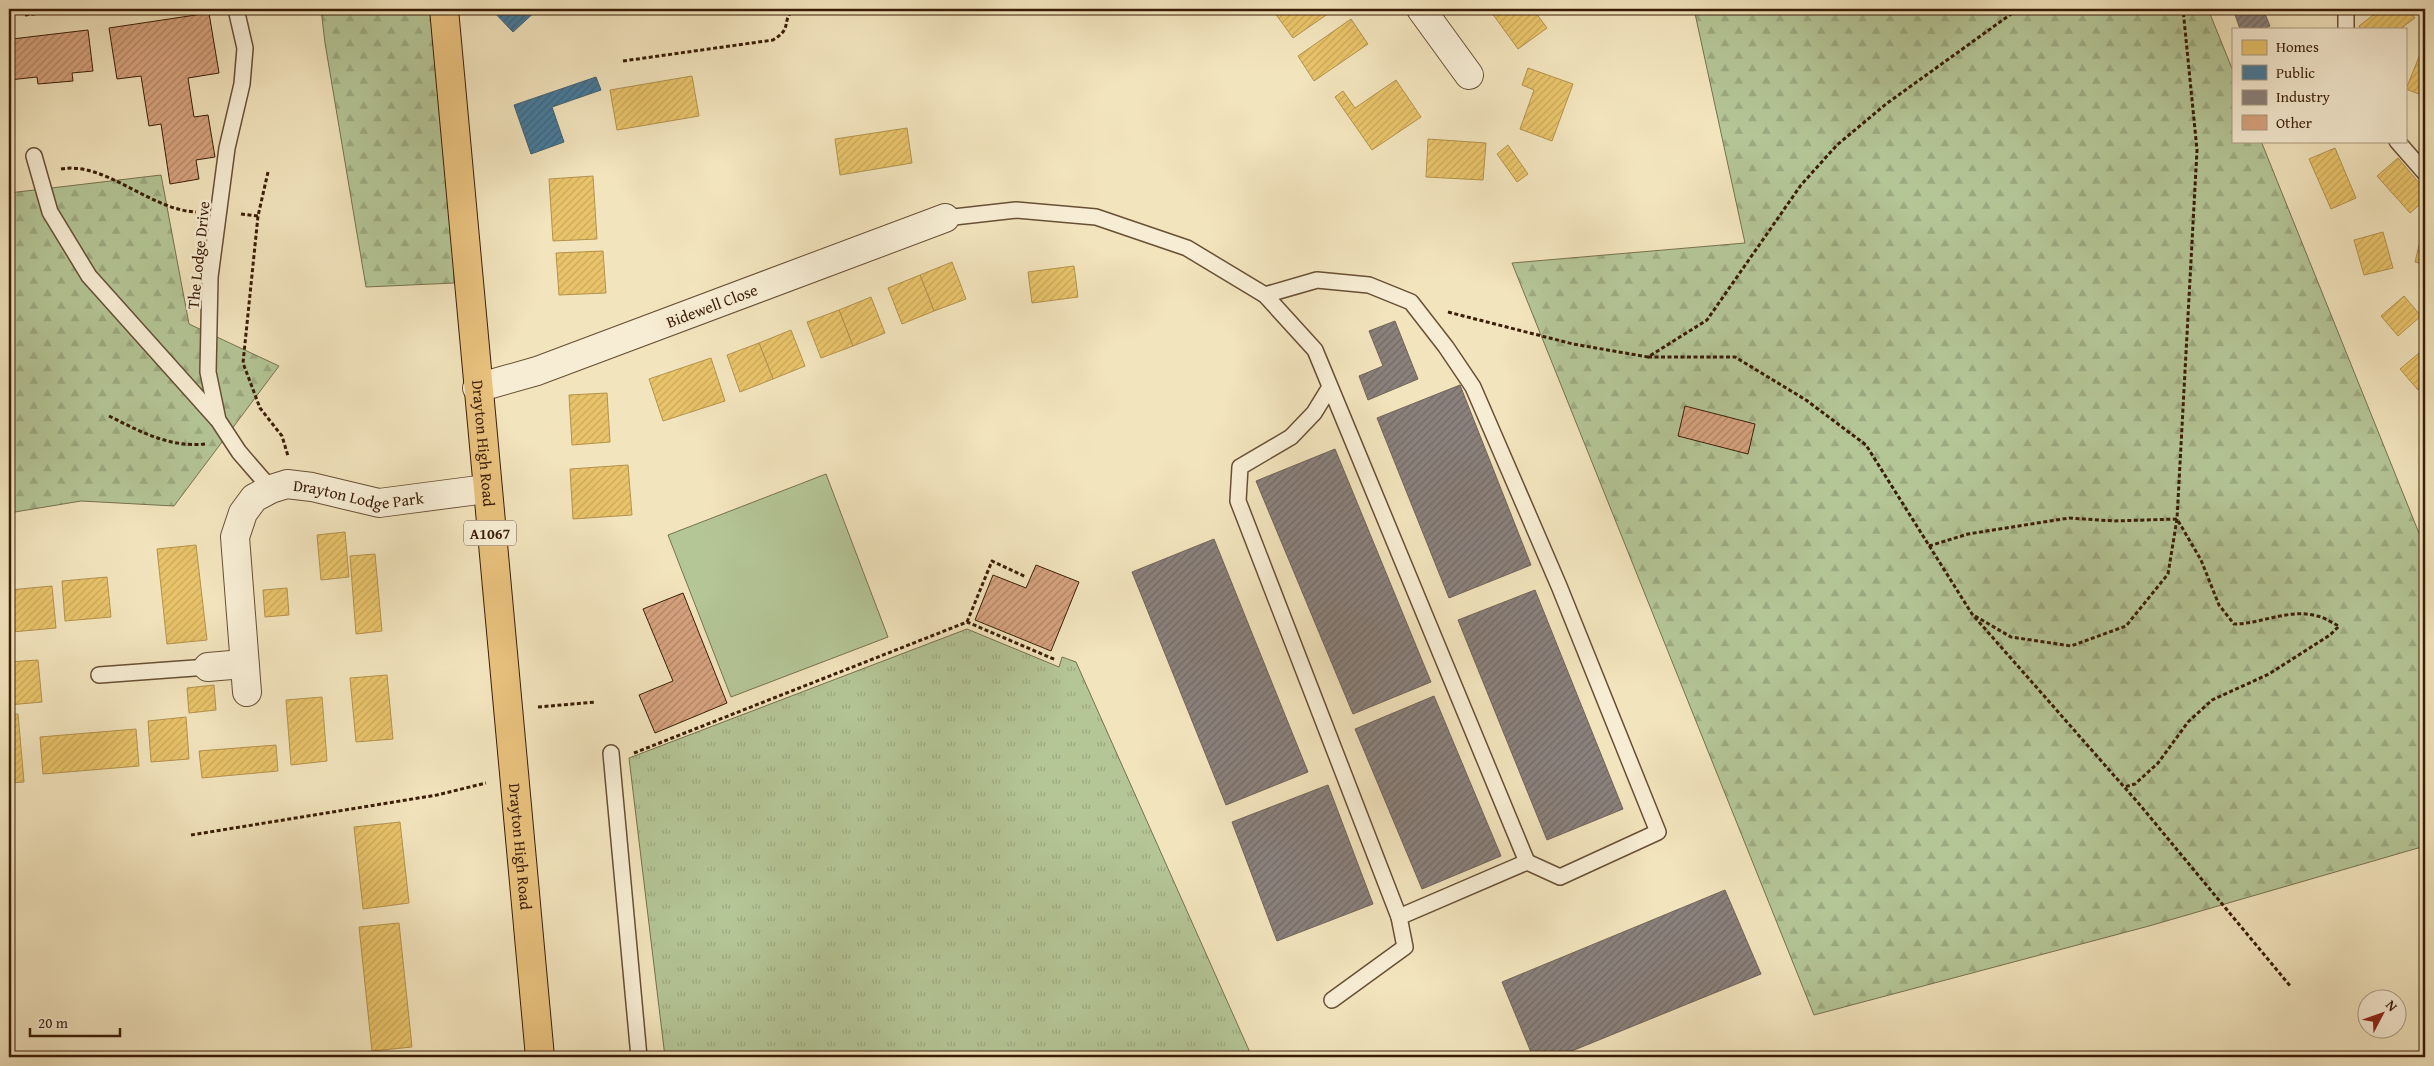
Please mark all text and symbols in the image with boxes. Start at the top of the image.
legend [2232,28,2406,142]
text: Homes [2276,36,2319,57]
text: Public [2276,62,2315,83]
text: Industry [2276,86,2331,107]
text: Other [2276,112,2312,133]
street label: The Lodge Drive [180,200,216,310]
street label: Bidewell Close [663,277,761,334]
street label: Drayton High Road [466,379,502,508]
street label: Drayton Lodge Park [292,473,426,515]
road number: A1067 [464,520,516,546]
street label: Drayton High Road [503,782,539,911]
north arrow [2356,988,2406,1038]
text: N [2381,995,2403,1016]
scale bar [30,1006,120,1038]
text: 20 m [38,1012,69,1033]

